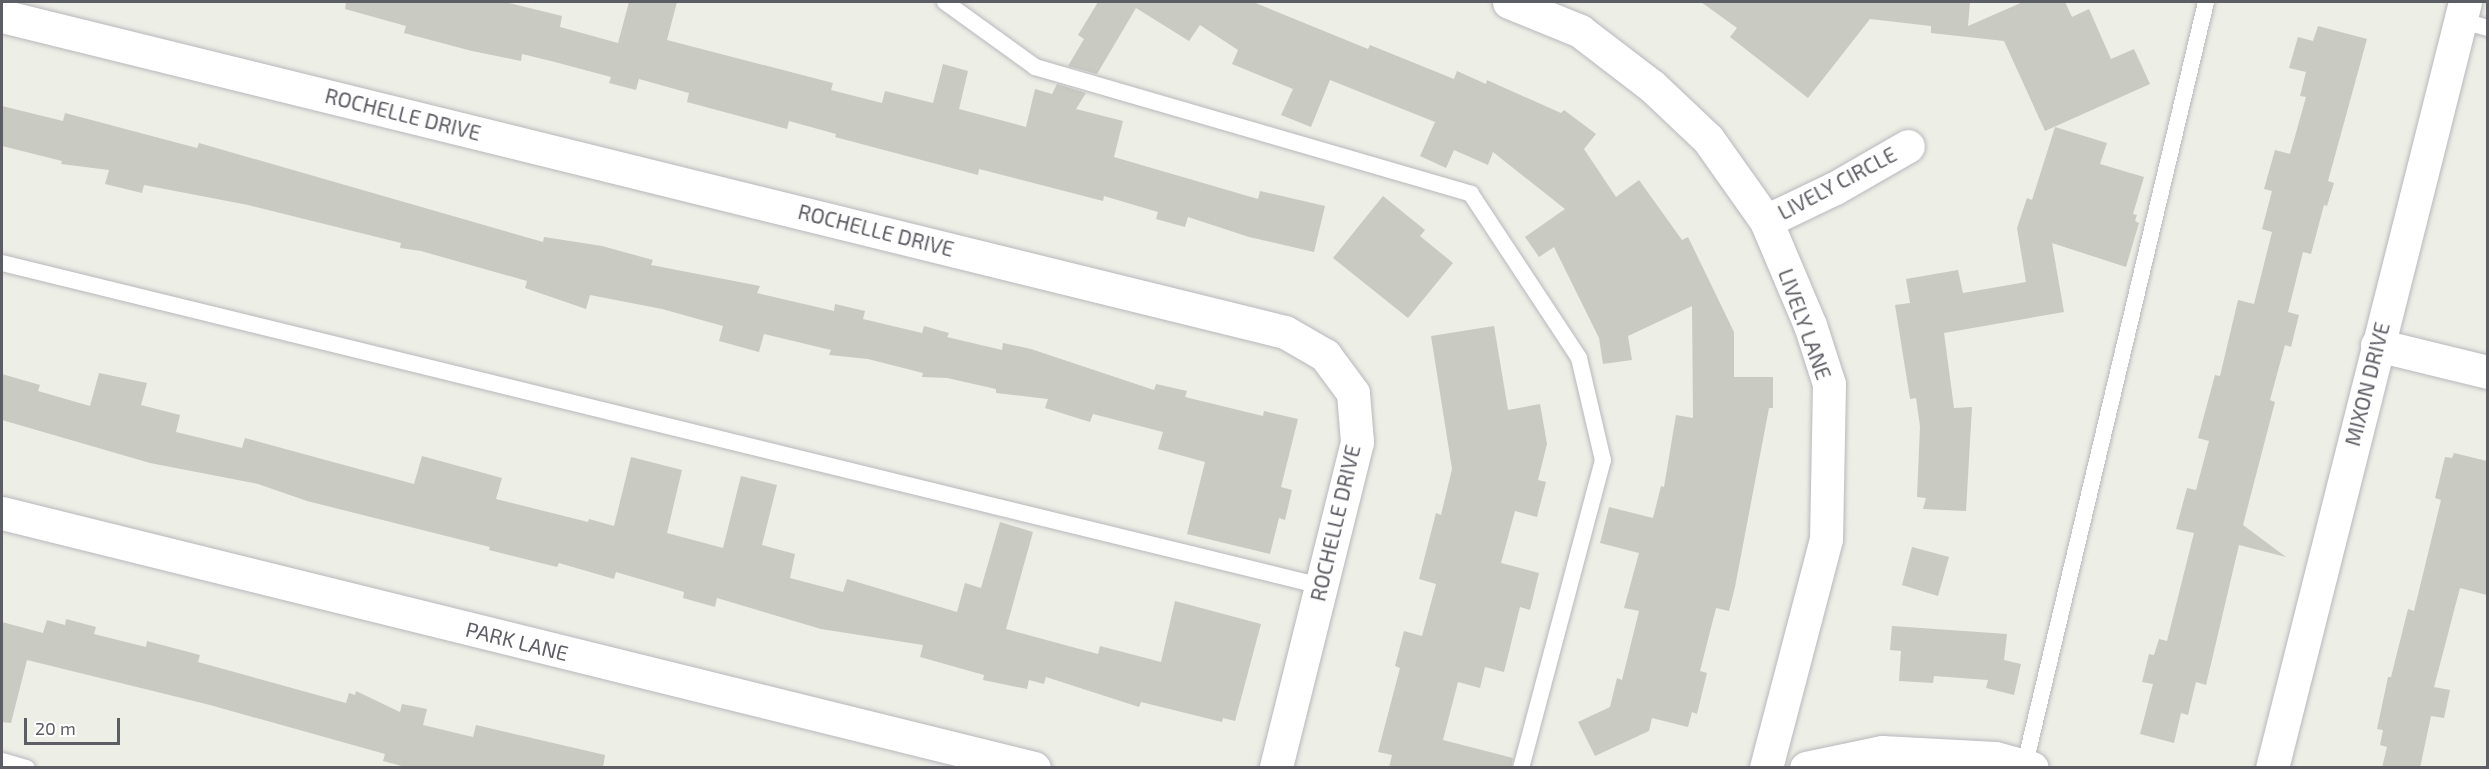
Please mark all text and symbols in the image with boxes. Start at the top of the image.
street label: ROCHELLE DRIVE [322,82,484,146]
street label: LIVELY CIRCLE [1773,141,1901,225]
street label: ROCHELLE DRIVE [795,198,957,262]
street label: LIVELY LANE [1773,265,1837,383]
street label: MIXON DRIVE [2339,319,2395,449]
street label: ROCHELLE DRIVE [1305,442,1365,604]
street label: PARK LANE [463,616,571,666]
scale bar [27,706,123,744]
text: 20 m [35,717,76,739]

